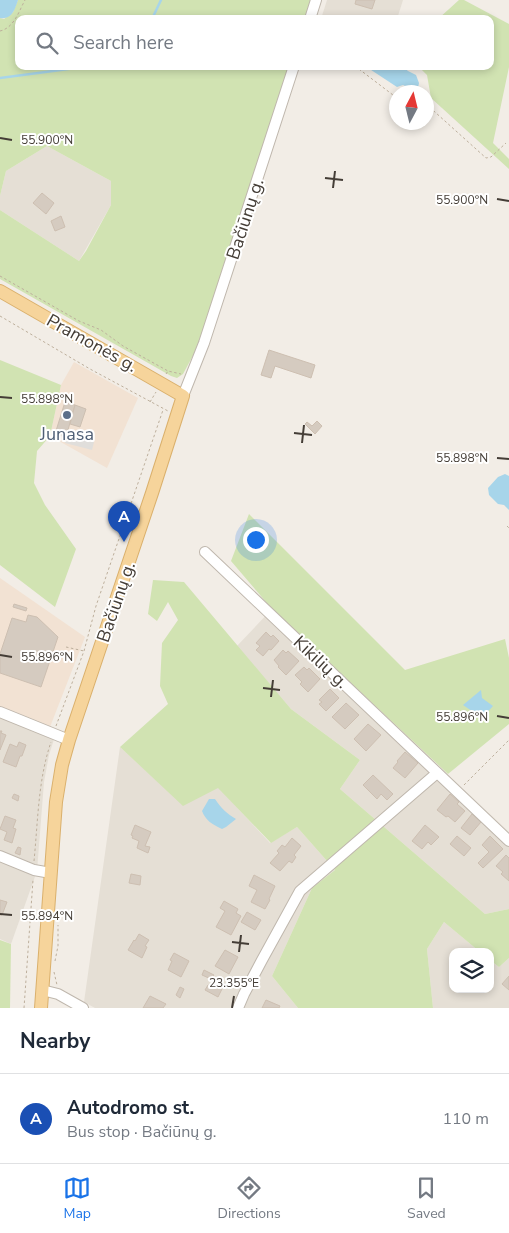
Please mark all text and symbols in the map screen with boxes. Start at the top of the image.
search box [15,15,494,70]
icon: search [33,29,61,57]
text: Search here [73,30,174,56]
north arrow [389,85,434,130]
text: 55.900°N [21,132,73,148]
street label: Bačiūnų g. [221,175,269,263]
text: 55.900°N [436,192,488,208]
street label: Pramonės g. [42,308,142,378]
text: 55.898°N [21,391,73,407]
marker: Junasa [61,409,73,421]
place label: Junasa [39,422,94,446]
text: 55.898°N [436,450,488,466]
pin: A [108,501,140,542]
your location [243,527,269,553]
street label: Bačiūnų g. [91,558,141,646]
street label: Kikilių g. [288,630,354,694]
text: 55.896°N [21,649,73,665]
text: 55.896°N [436,709,488,725]
text: 55.894°N [21,908,73,924]
map controls [449,948,494,993]
button: layers [449,948,494,993]
text: 23.355°E [209,975,259,991]
text: Nearby [20,1027,90,1055]
text: Autodromo st. [67,1095,194,1121]
text: A [30,1108,42,1130]
text: 110 m [442,1108,489,1130]
text: Bus stop · Bačiūnų g. [67,1121,216,1143]
tab: Map [63,1174,91,1223]
tab: Directions [218,1174,281,1223]
tab: Saved [407,1174,446,1223]

